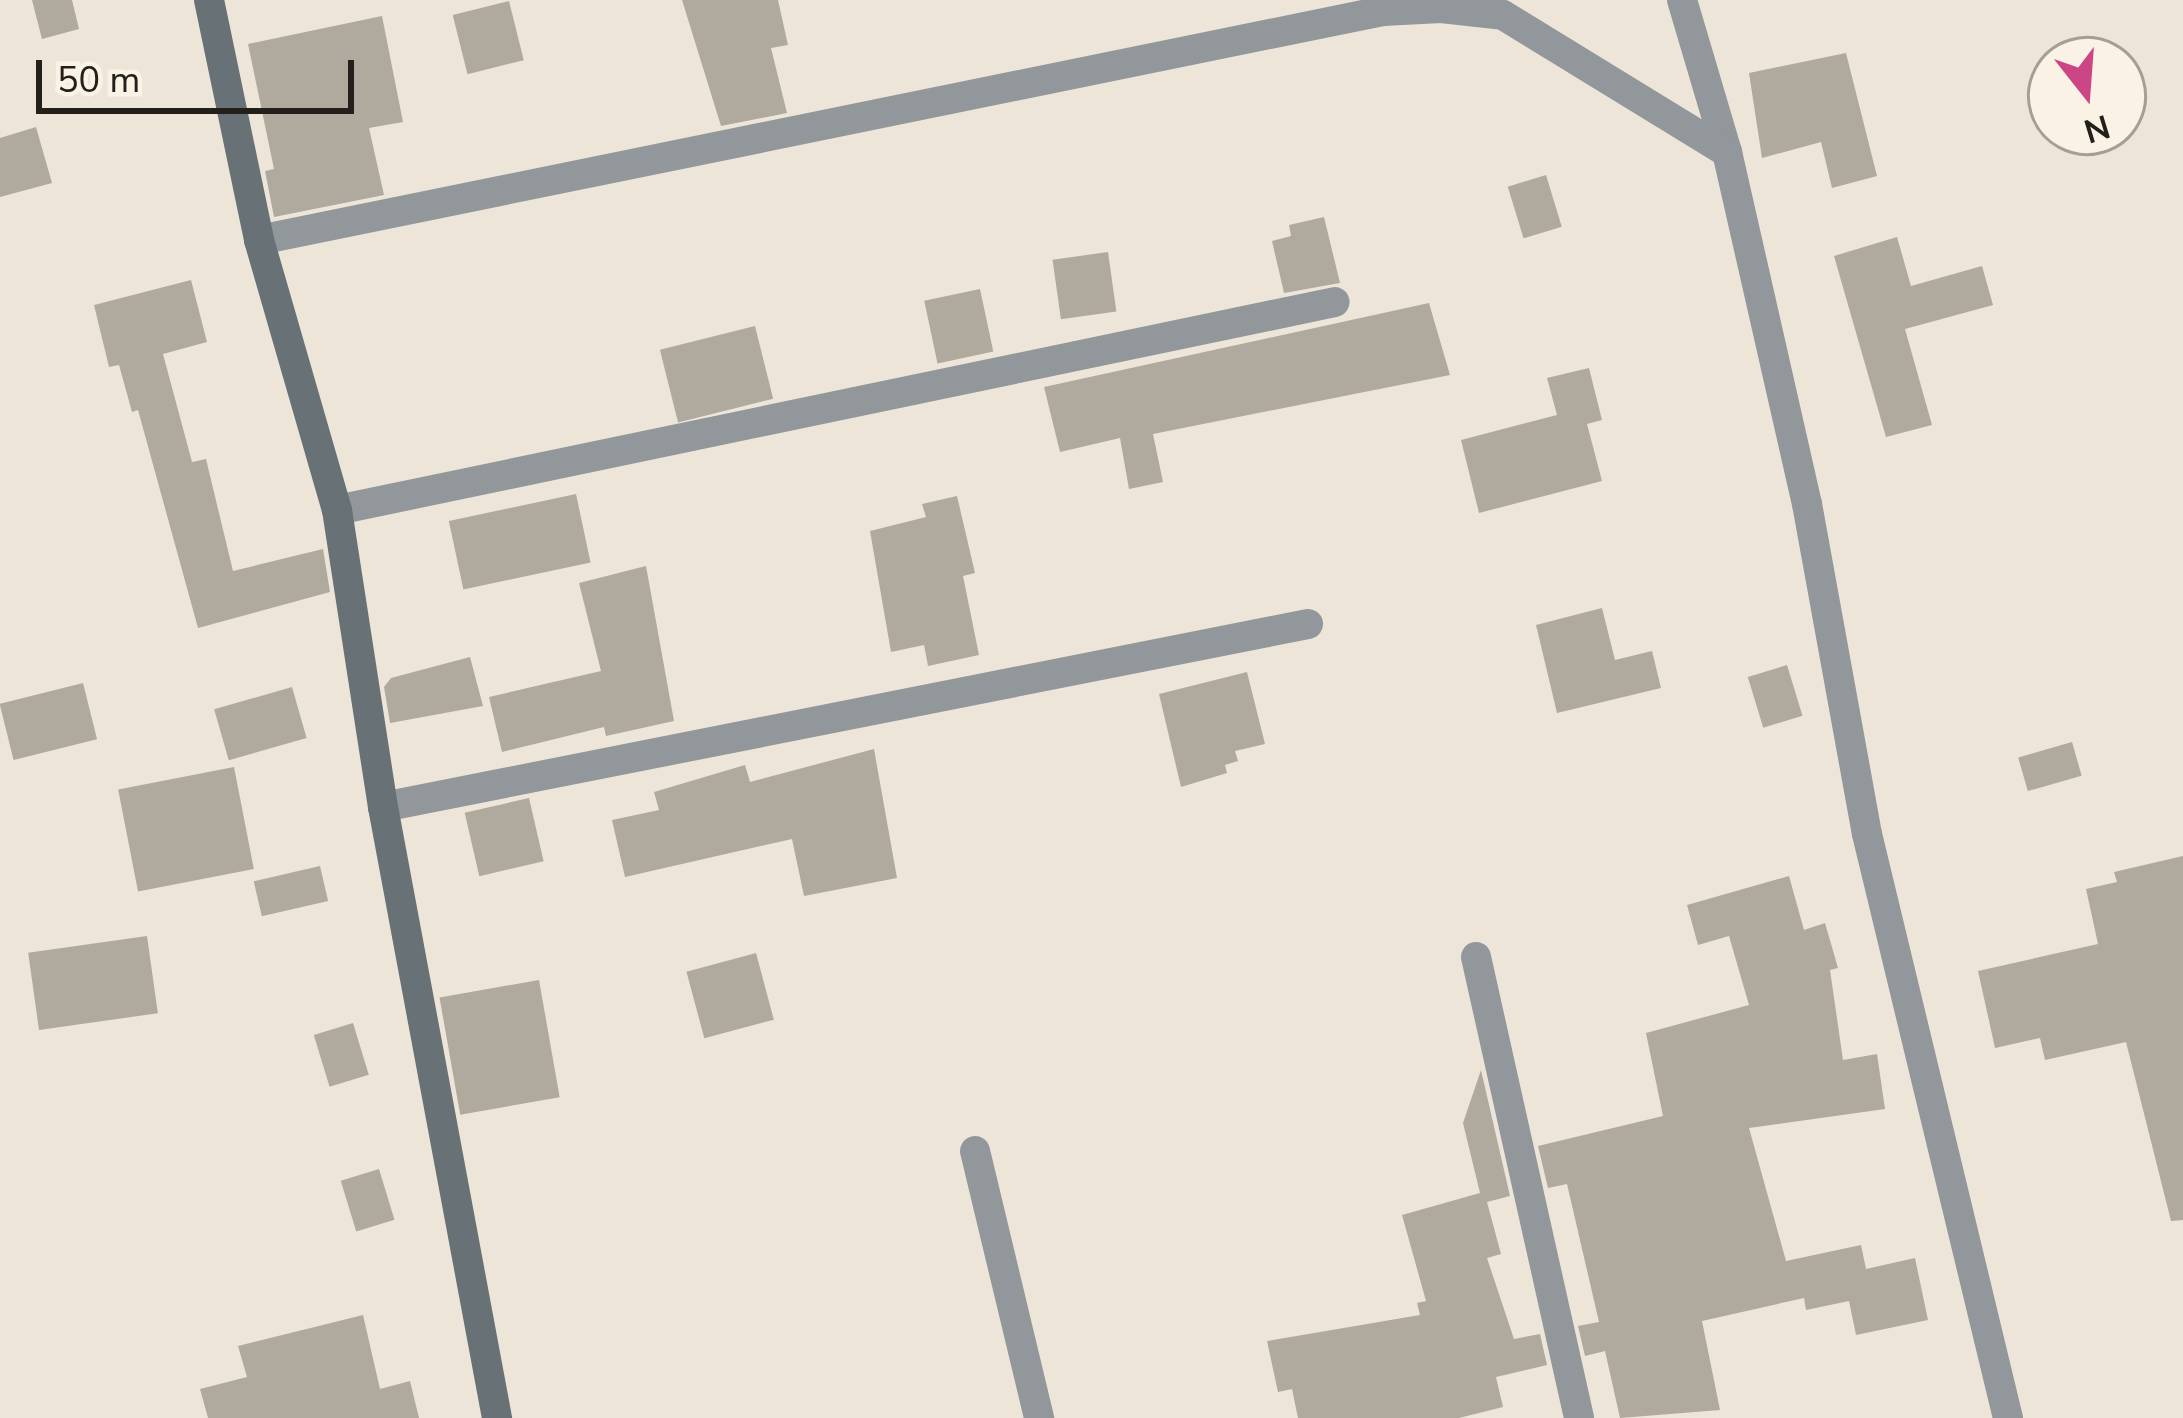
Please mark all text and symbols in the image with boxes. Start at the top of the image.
scale bar [42,36,360,110]
north arrow [2027,36,2147,156]
text: 50 m [57,56,140,105]
text: N [2078,103,2115,153]

